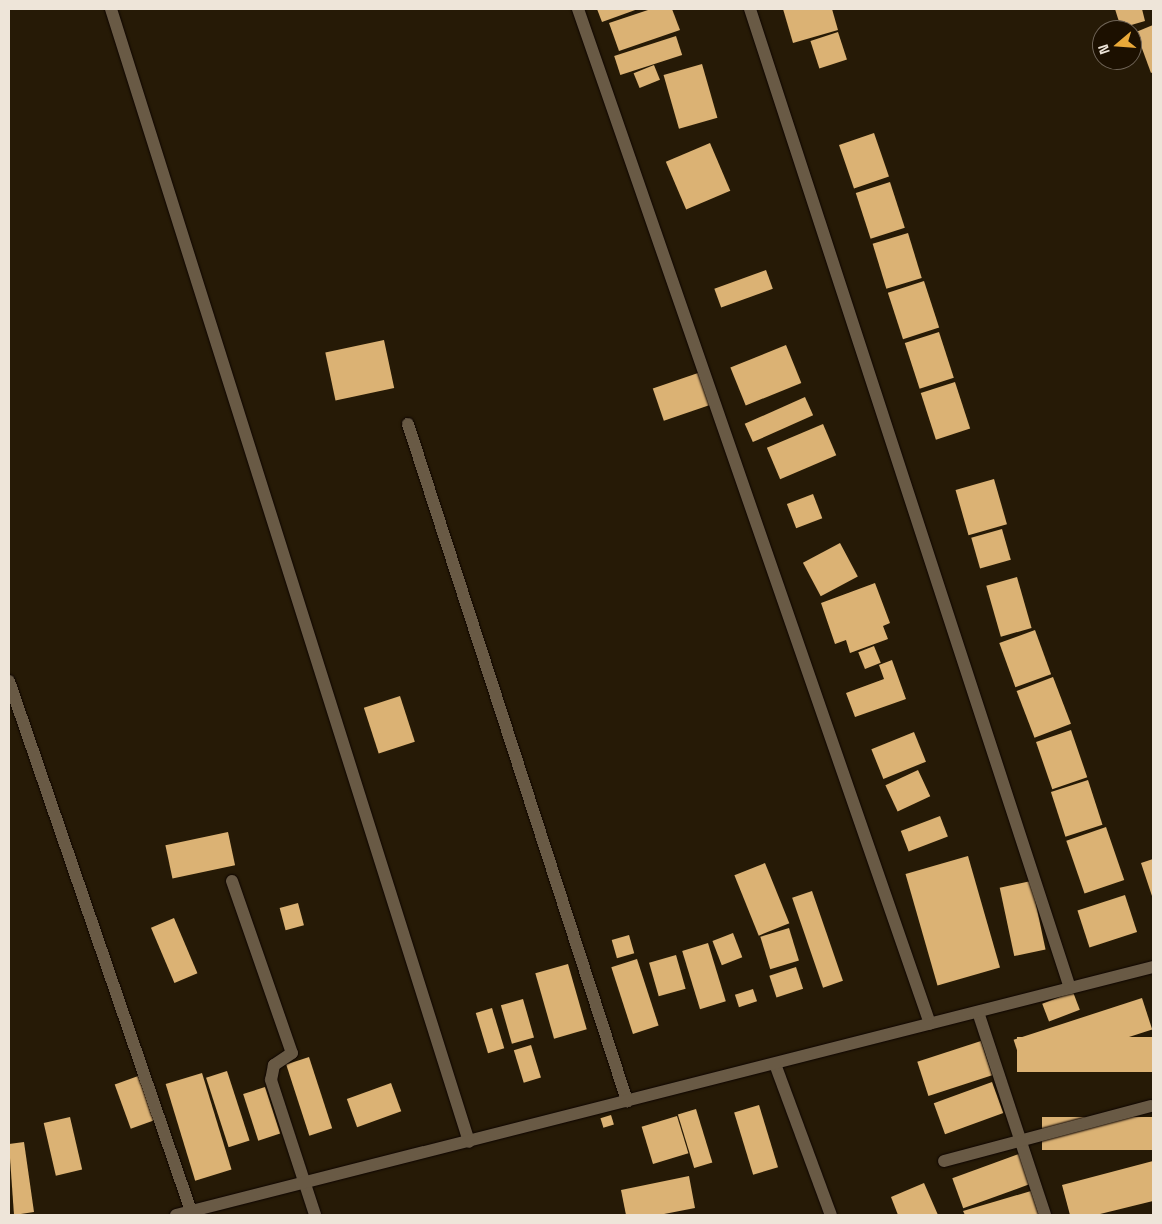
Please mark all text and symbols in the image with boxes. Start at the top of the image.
north arrow [1092,20,1142,70]
text: N [1094,42,1114,57]

